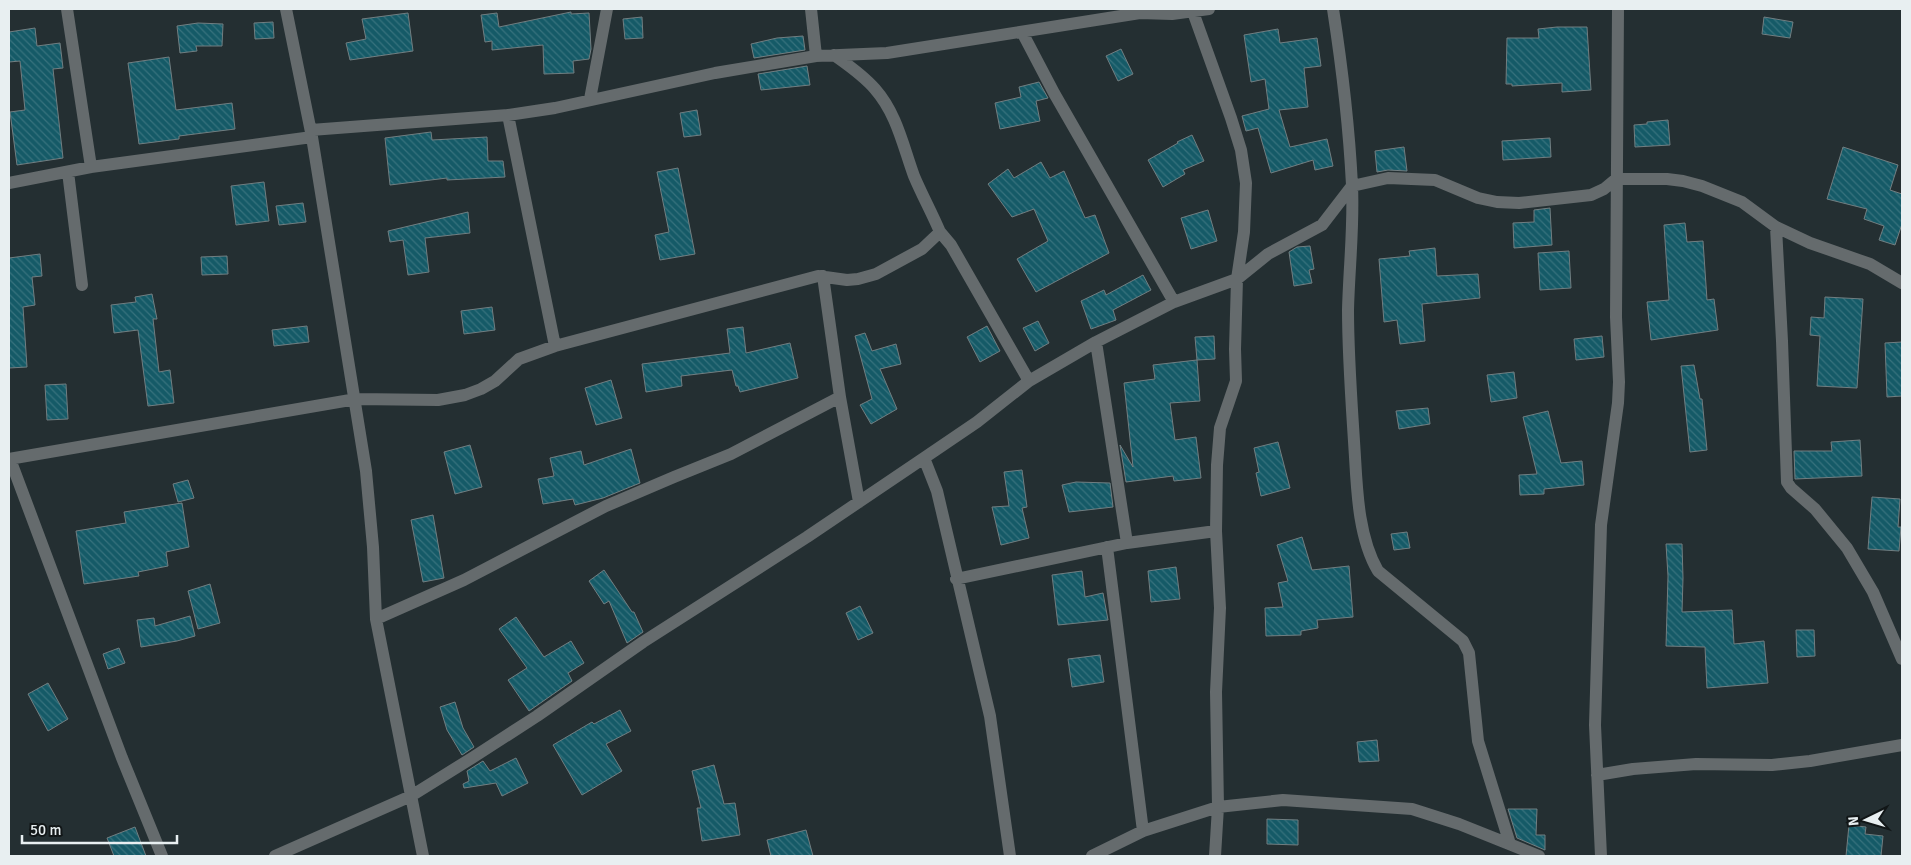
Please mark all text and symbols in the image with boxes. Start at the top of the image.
north arrow [1841,795,1891,845]
scale bar [22,812,178,844]
text: N [1845,815,1862,827]
text: 50 m [30,821,61,839]

